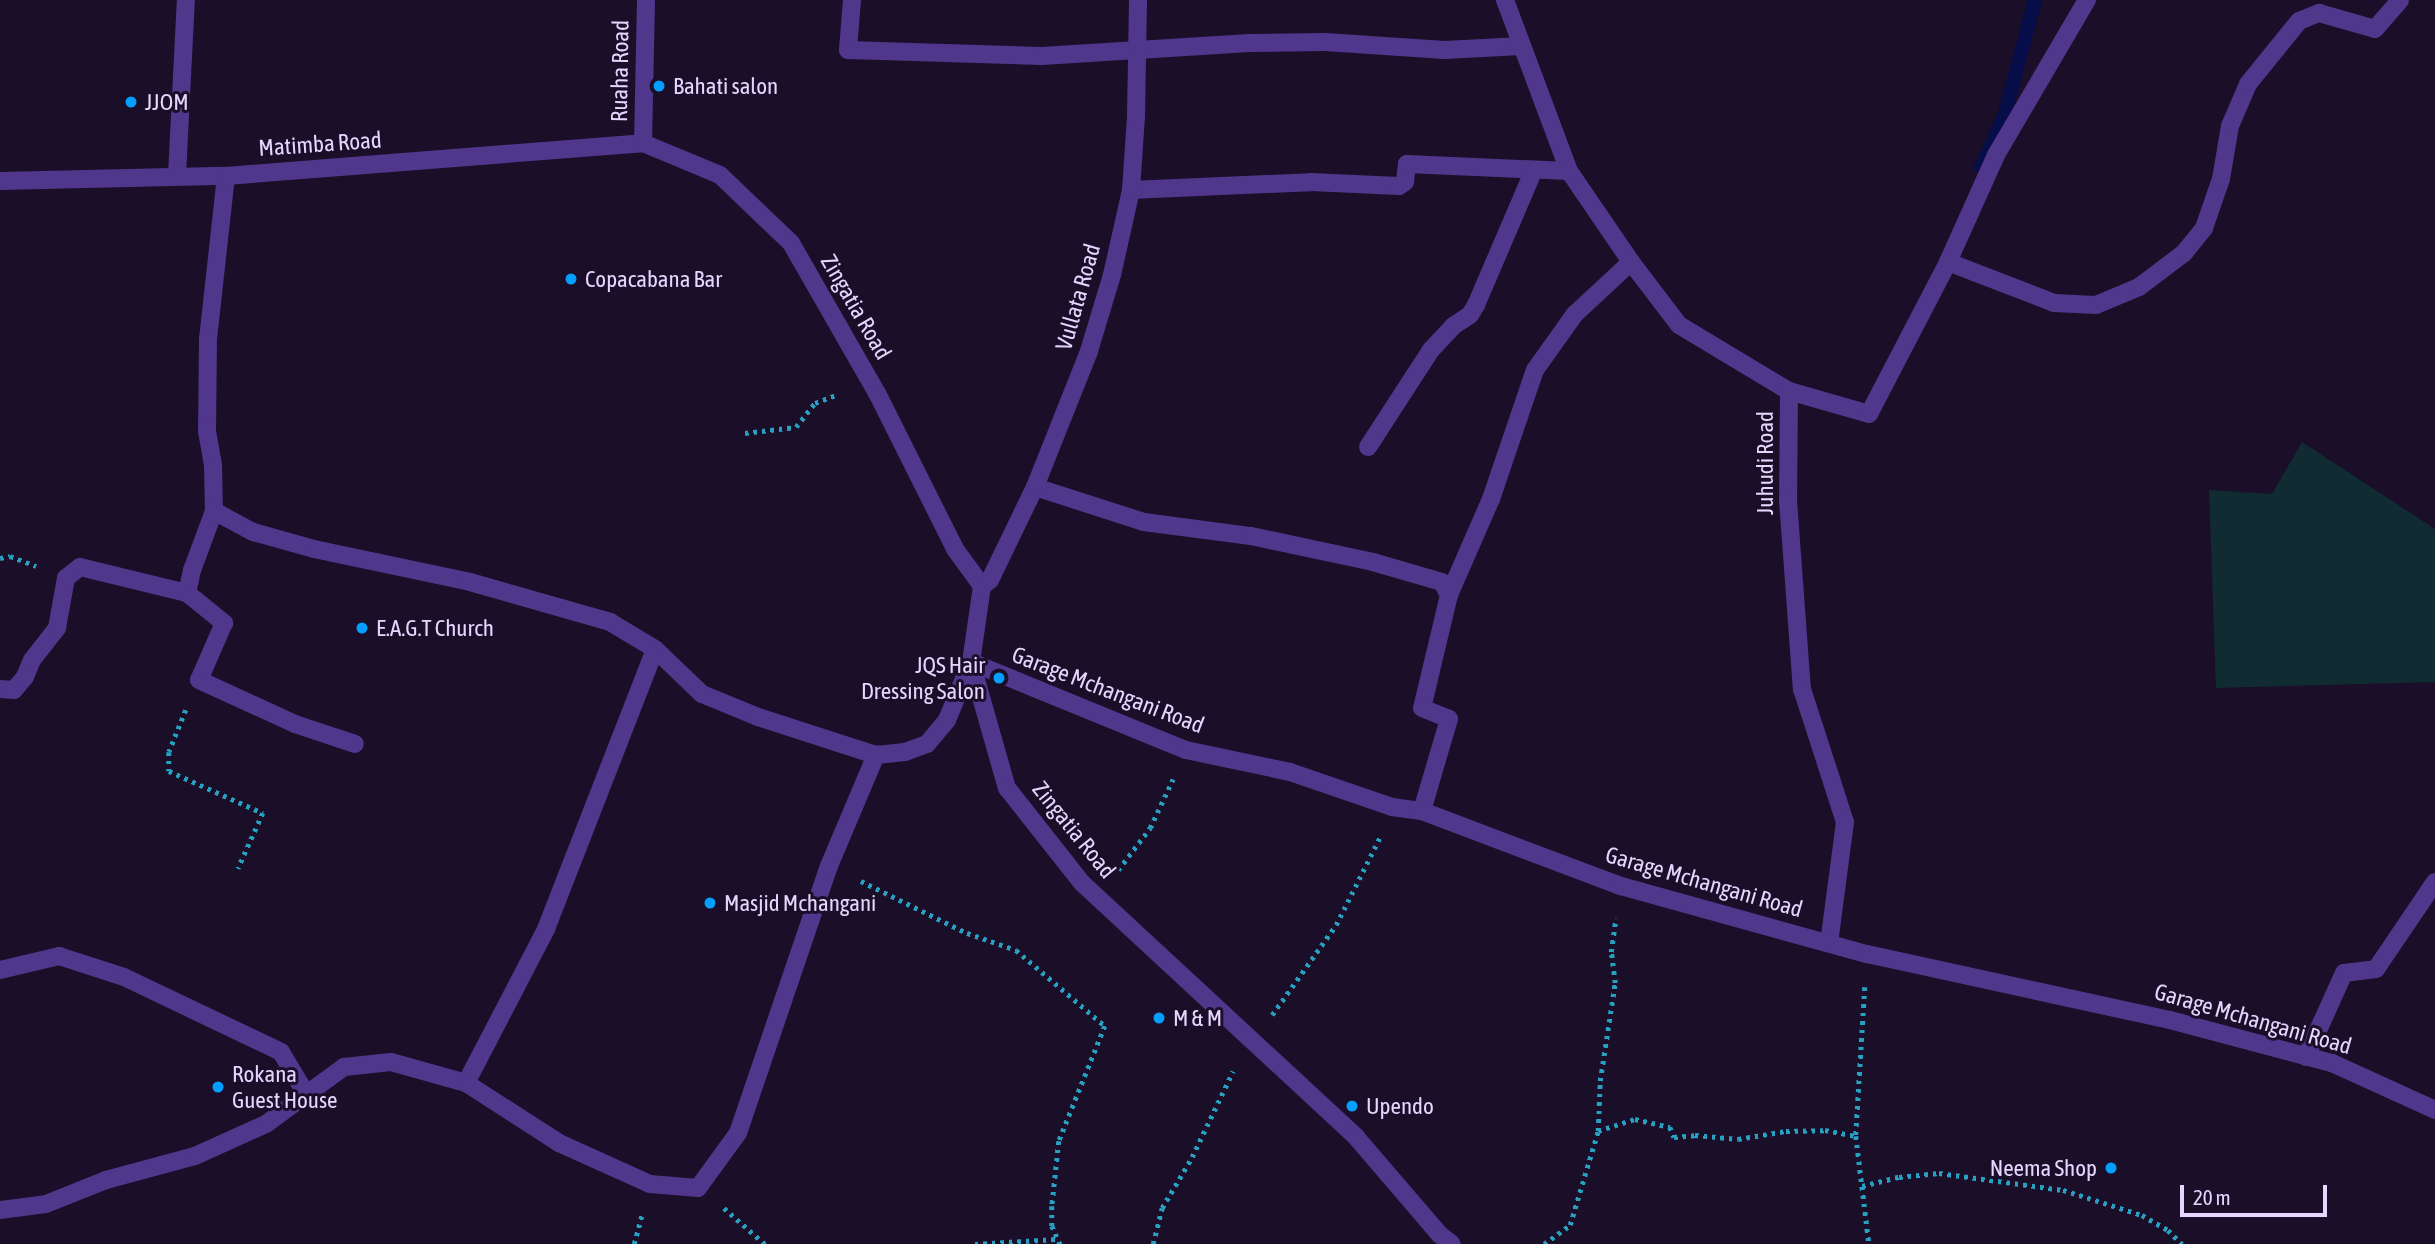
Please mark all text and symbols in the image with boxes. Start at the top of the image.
street label: Ruaha Road [605,20,635,122]
place label: Bahati salon [673,72,778,100]
marker: Bahati salon [651,78,667,94]
place label: JJOM [145,88,189,116]
marker: JJOM [123,94,139,110]
street label: Matimba Road [258,126,382,162]
street label: Vullata Road [1050,241,1106,353]
street label: Zingatia Road [815,250,897,364]
place label: Copacabana Bar [585,265,722,293]
marker: Copacabana Bar [563,271,579,287]
street label: Juhudi Road [1751,411,1779,515]
place label: E.A.G.T Church [376,614,494,642]
marker: E.A.G.T Church [354,620,370,636]
street label: Garage Mchangani Road [1008,641,1208,739]
place label: JQS Hair Dressing Salon [861,651,985,705]
marker: JQS Hair Dressing Salon [991,670,1007,686]
street label: Zingatia Road [1027,776,1121,884]
street label: Garage Mchangani Road [1602,841,1806,923]
place label: Masjid Mchangani [724,889,876,917]
marker: Masjid Mchangani [702,895,718,911]
street label: Garage Mchangani Road [2151,978,2355,1060]
place label: M & M [1173,1004,1222,1032]
marker: M & M [1151,1010,1167,1026]
place label: Rokana Guest House [232,1060,337,1114]
marker: Rokana Guest House [210,1079,226,1095]
place label: Upendo [1366,1092,1434,1120]
marker: Upendo [1344,1098,1360,1114]
place label: Neema Shop [1990,1154,2097,1182]
marker: Neema Shop [2103,1160,2119,1176]
scale bar [2183,1170,2330,1214]
text: 20 m [2193,1185,2231,1209]

